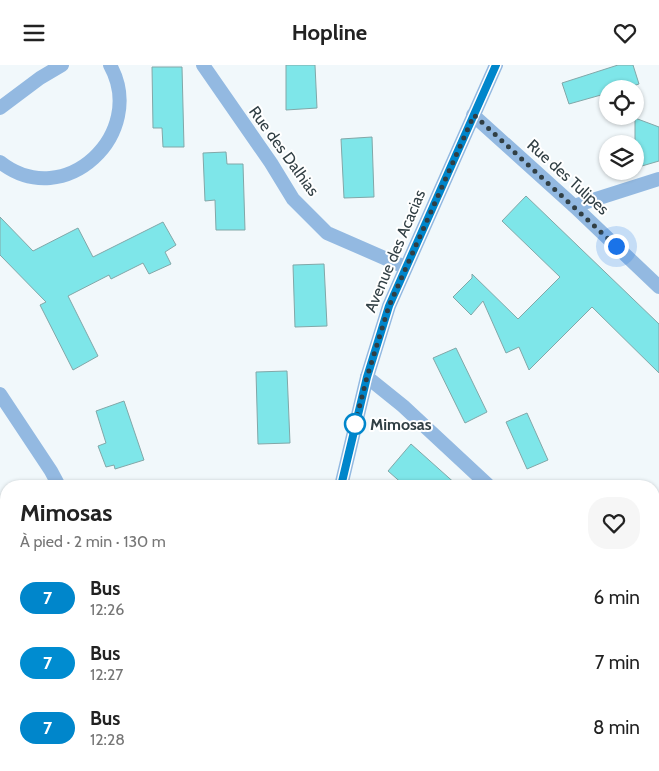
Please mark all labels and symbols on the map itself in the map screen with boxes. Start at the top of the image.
street label: Rue des Dalhias [245,102,323,200]
street label: Rue des Tulipes [523,135,613,219]
street label: Avenue des Acacias [361,187,430,315]
your location [604,234,629,259]
marker: Mimosas [344,413,366,435]
place label: Mimosas [370,415,432,434]

